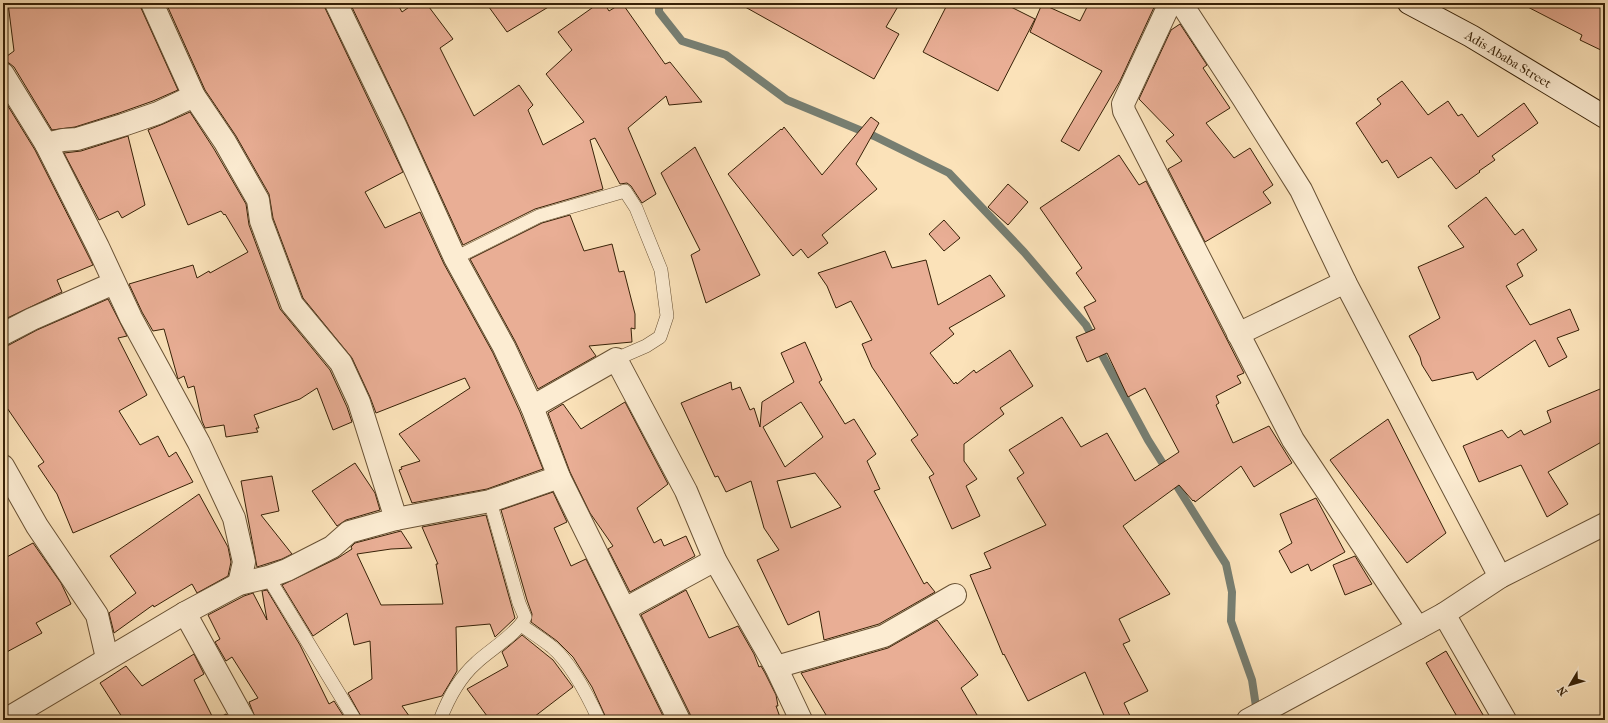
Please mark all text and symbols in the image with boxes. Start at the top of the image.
street label: Adis Ababa Street [1462,26,1555,91]
north arrow [1550,665,1590,705]
text: N [1554,683,1570,698]

